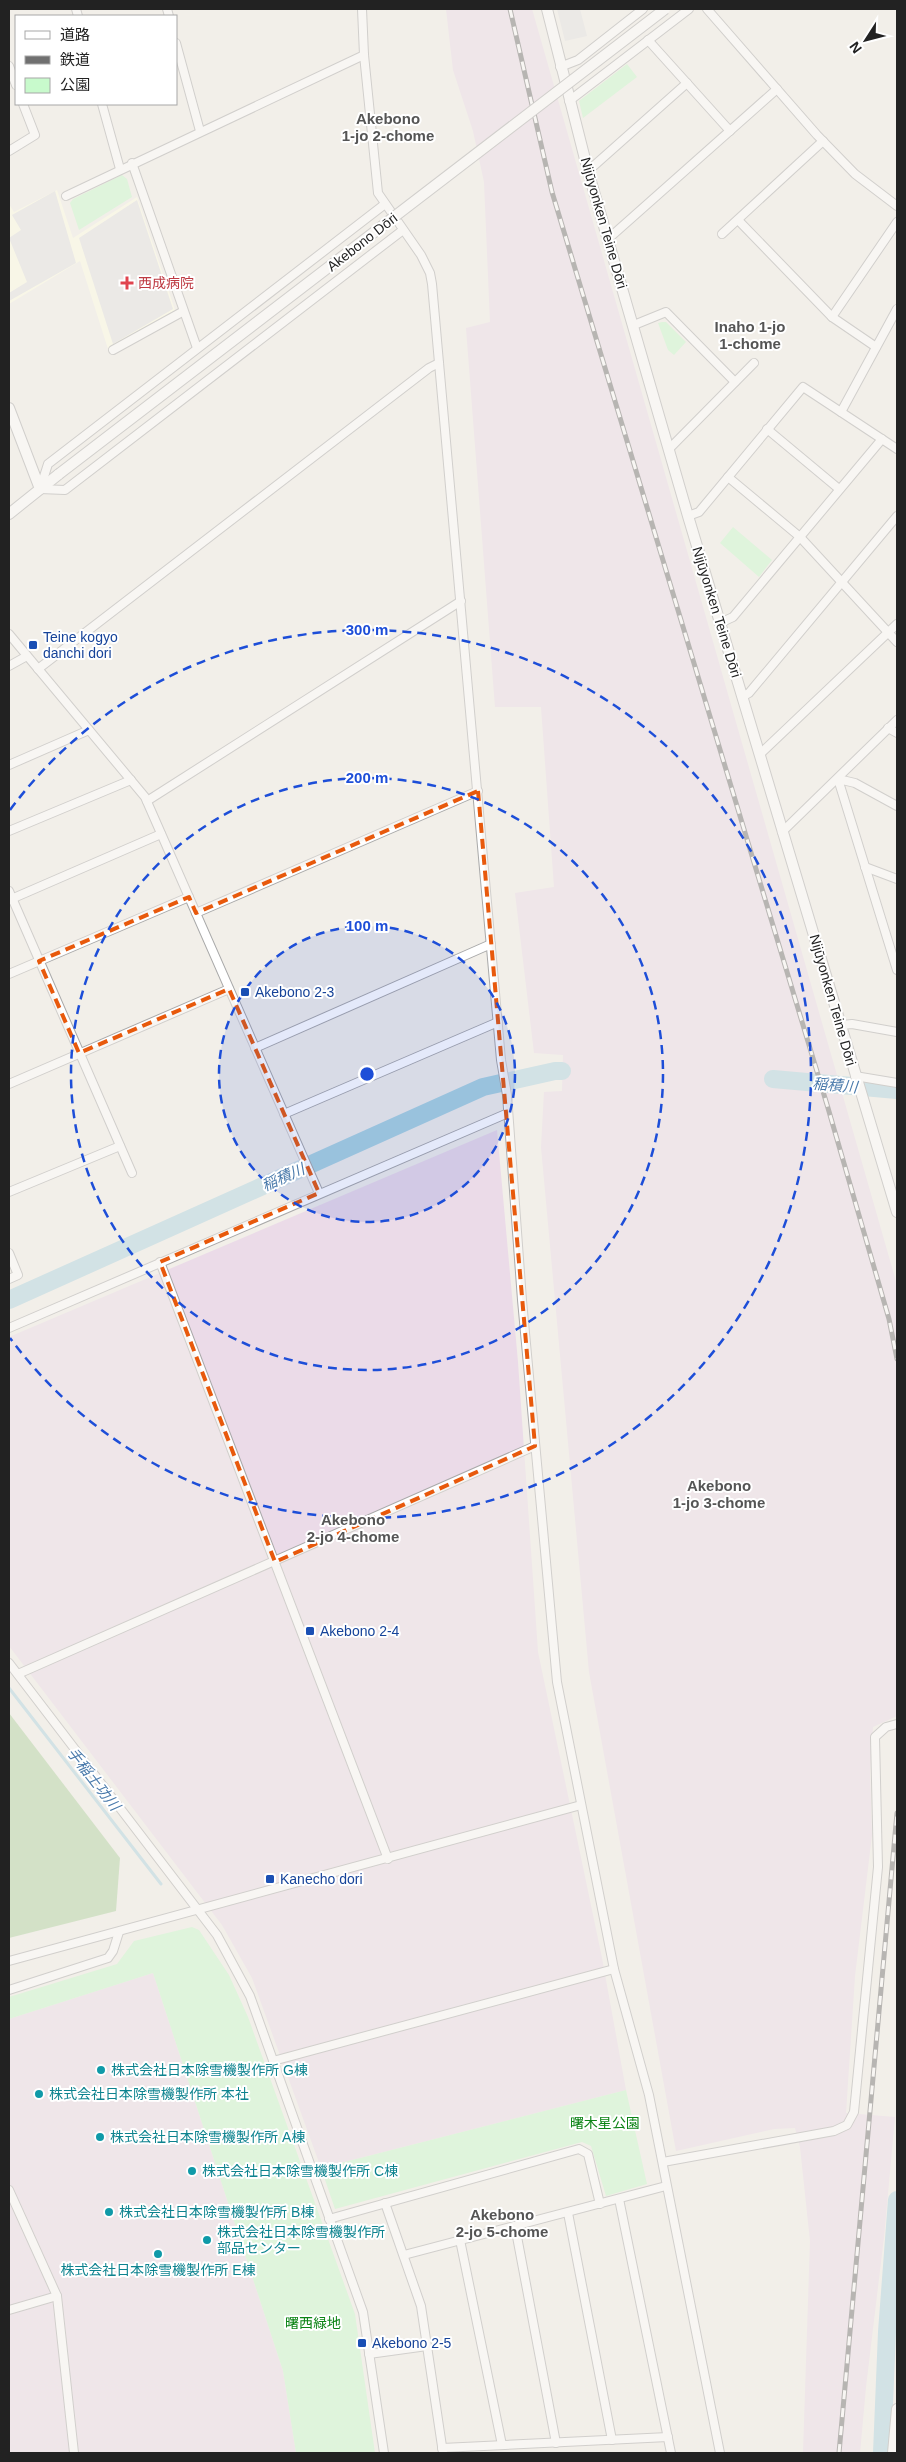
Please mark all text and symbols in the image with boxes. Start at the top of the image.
legend [15,15,178,105]
north arrow [841,15,891,65]
text: 道路 [60,26,90,43]
text: N [846,39,865,56]
text: 鉄道 [60,51,90,68]
text: 公園 [60,76,90,93]
district label: Akebono 1-jo 2-chome [342,110,434,144]
street label: Nijūyonken Teine Dōri [578,155,630,291]
street label: Akebono Dōri [324,210,400,274]
place label: 西成病院 [138,275,194,291]
marker: 西成病院 [120,276,134,290]
district label: Inaho 1-jo 1-chome [715,318,785,352]
street label: Nijūyonken Teine Dōri [689,545,745,679]
text: 300 m [346,621,388,638]
place label: Teine kogyo danchi dori [43,629,118,661]
marker: Teine kogyo danchi dori [27,639,39,651]
text: 200 m [346,769,388,786]
text: 100 m [346,917,388,934]
street label: Nijūyonken Teine Dōri [807,932,859,1068]
place label: Akebono 2-3 [255,984,335,1000]
marker: Akebono 2-3 [239,986,251,998]
centre of rings [358,1065,376,1083]
water label: 稲積川 [812,1075,860,1096]
water label: 稲積川 [259,1159,309,1194]
district label: Akebono 1-jo 3-chome [673,1477,765,1511]
district label: Akebono 2-jo 4-chome [307,1511,399,1545]
place label: Akebono 2-4 [320,1623,400,1639]
marker: Akebono 2-4 [304,1625,316,1637]
water label: 手稲土功川 [64,1744,125,1815]
place label: Kanecho dori [280,1871,363,1887]
marker: Kanecho dori [264,1873,276,1885]
place label: 株式会社日本除雪機製作所 G棟 [111,2062,308,2078]
marker: 株式会社日本除雪機製作所 G棟 [95,2064,107,2076]
place label: 株式会社日本除雪機製作所 本社 [49,2086,249,2102]
marker: 株式会社日本除雪機製作所 本社 [33,2088,45,2100]
park label: 曙木星公園 [570,2115,640,2131]
place label: 株式会社日本除雪機製作所 A棟 [110,2129,305,2145]
marker: 株式会社日本除雪機製作所 A棟 [94,2131,106,2143]
place label: 株式会社日本除雪機製作所 C棟 [202,2163,398,2179]
marker: 株式会社日本除雪機製作所 C棟 [186,2165,198,2177]
place label: 株式会社日本除雪機製作所 B棟 [119,2204,314,2220]
marker: 株式会社日本除雪機製作所 B棟 [103,2206,115,2218]
district label: Akebono 2-jo 5-chome [456,2206,548,2240]
place label: 株式会社日本除雪機製作所 部品センター [217,2224,385,2256]
marker: 株式会社日本除雪機製作所 部品センター [201,2234,213,2246]
marker: 株式会社日本除雪機製作所 E棟 [152,2248,164,2260]
place label: 株式会社日本除雪機製作所 E棟 [60,2262,256,2278]
park label: 曙西緑地 [285,2315,341,2331]
place label: Akebono 2-5 [372,2335,452,2351]
marker: Akebono 2-5 [356,2337,368,2349]

